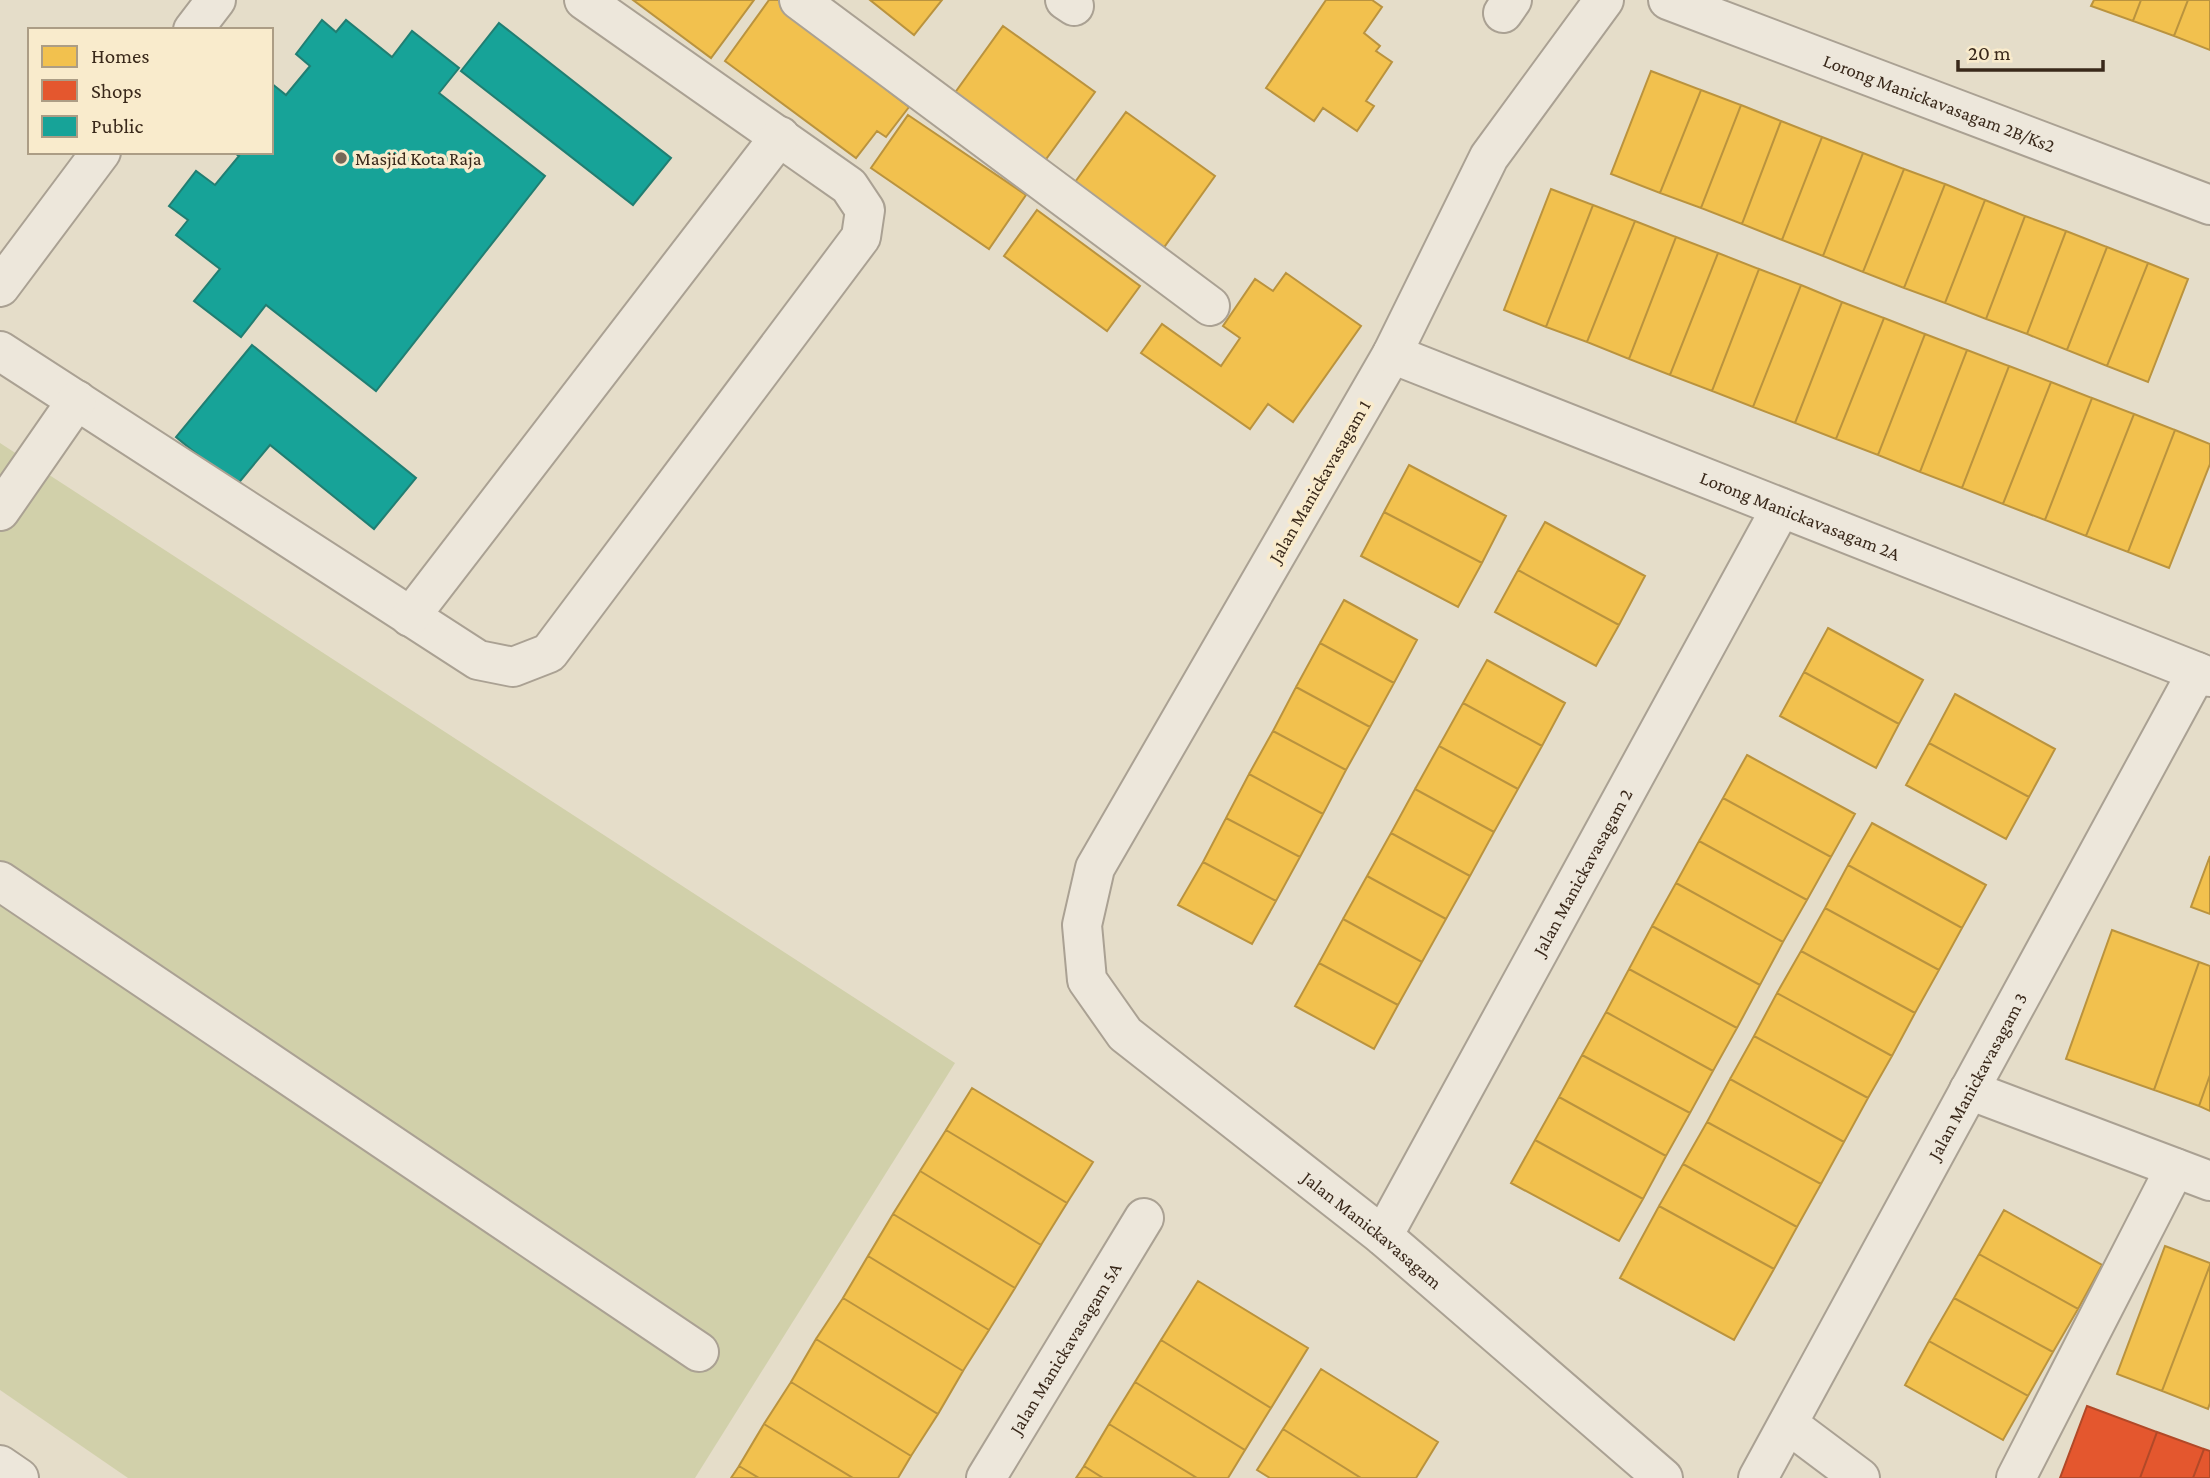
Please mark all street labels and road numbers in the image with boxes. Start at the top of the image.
street label: Lorong Manickavasagam 2B/Ks2 [1820,50,2058,156]
street label: Jalan Manickavasagam 1 [1263,396,1375,568]
street label: Lorong Manickavasagam 2A [1697,467,1903,565]
street label: Jalan Manickavasagam 2 [1528,785,1637,961]
street label: Jalan Manickavasagam 3 [1923,989,2031,1165]
street label: Jalan Manickavasagam [1296,1166,1446,1293]
street label: Jalan Manickavasagam 5A [1004,1258,1126,1440]

